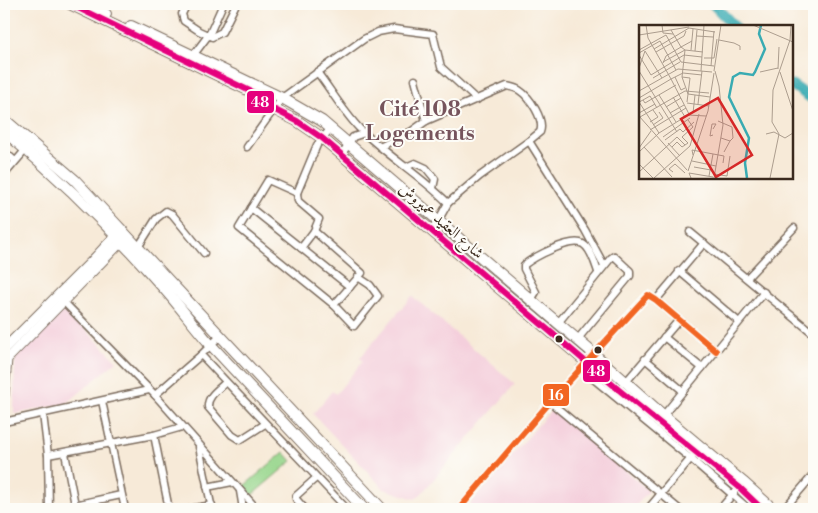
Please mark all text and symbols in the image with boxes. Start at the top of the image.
inset map [639,25,793,179]
line badge: 48 [246,90,275,114]
text: 48 [251,94,269,112]
district label: Cité 108 Logements [365,97,475,147]
street label: شارع العقيد عميروش [393,178,488,265]
unlabelled marker [554,334,564,344]
unlabelled marker [593,345,603,355]
line badge: 48 [582,359,611,383]
text: 48 [587,363,605,381]
line badge: 16 [542,383,570,407]
text: 16 [548,387,564,405]

